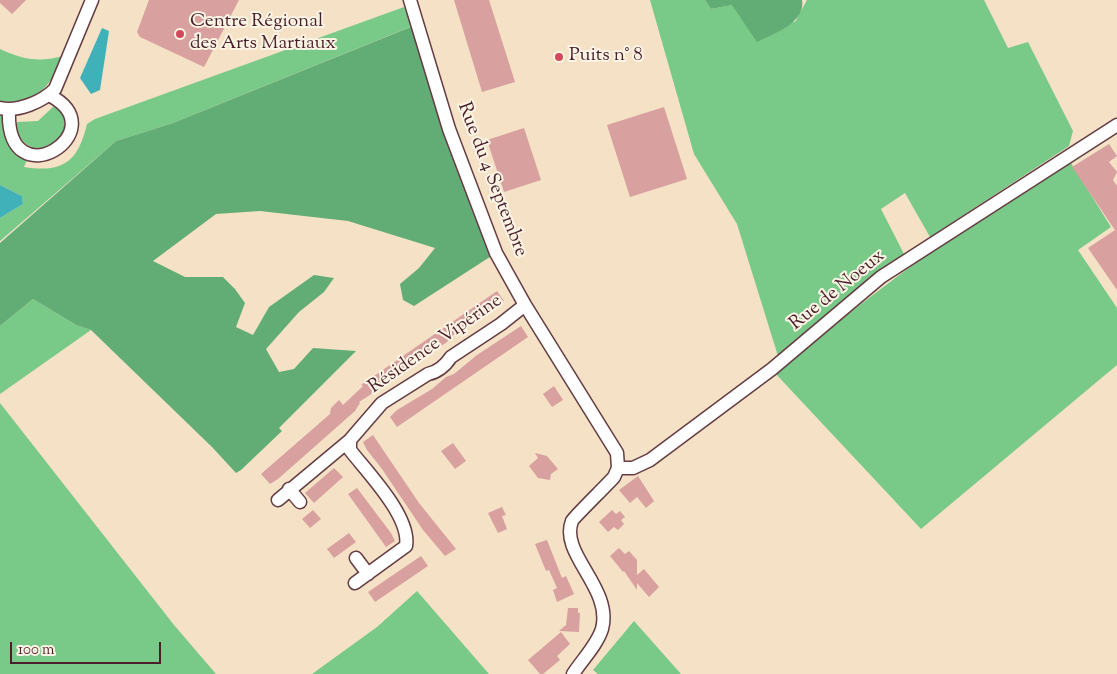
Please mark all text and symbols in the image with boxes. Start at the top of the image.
place label: Centre Régional des Arts Martiaux [190,12,336,56]
marker: Centre Régional des Arts Martiaux [174,28,186,40]
place label: Puits n° 8 [569,46,643,68]
marker: Puits n° 8 [553,51,565,63]
street label: Rue du 4 Septembre [451,99,531,261]
street label: Rue de Noeux [786,246,890,336]
street label: Résidence Vipérine [365,290,507,400]
scale bar [12,632,164,664]
text: 100 m [18,640,54,661]

